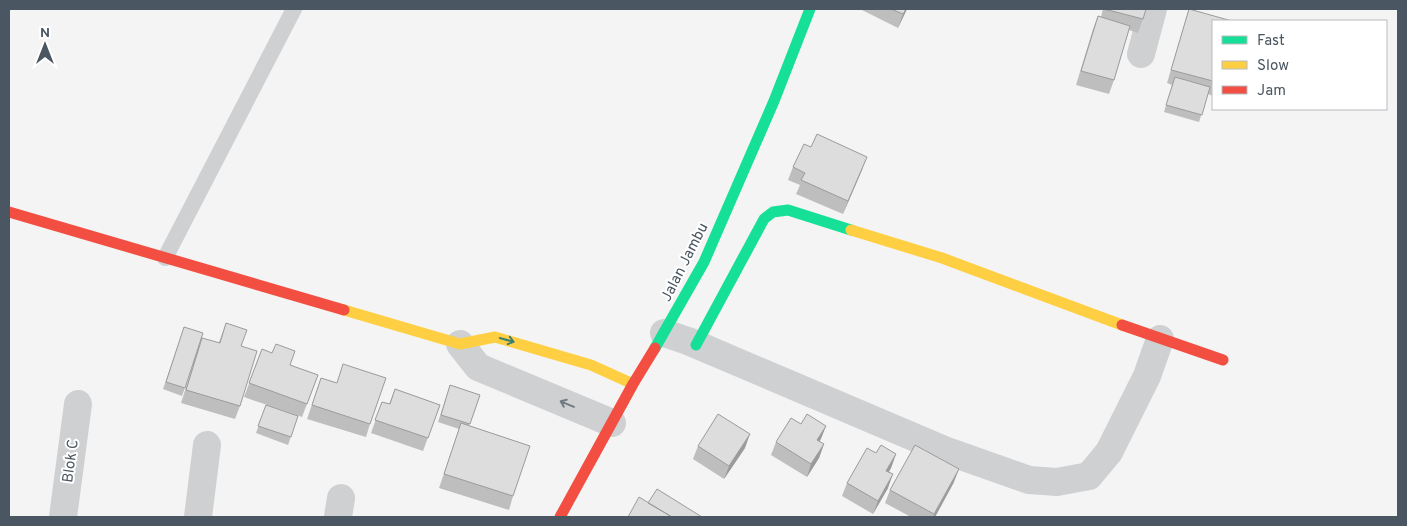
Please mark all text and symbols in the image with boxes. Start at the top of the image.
north arrow [20,20,70,70]
legend [1212,20,1387,110]
text: N [40,25,50,42]
text: Fast [1257,32,1285,51]
text: Slow [1257,57,1289,76]
text: Jam [1257,82,1286,101]
street label: Jalan Jambu [657,220,713,305]
one-way arrow [499,336,515,346]
one-way arrow [560,399,575,409]
street label: Blok C [59,438,84,484]

